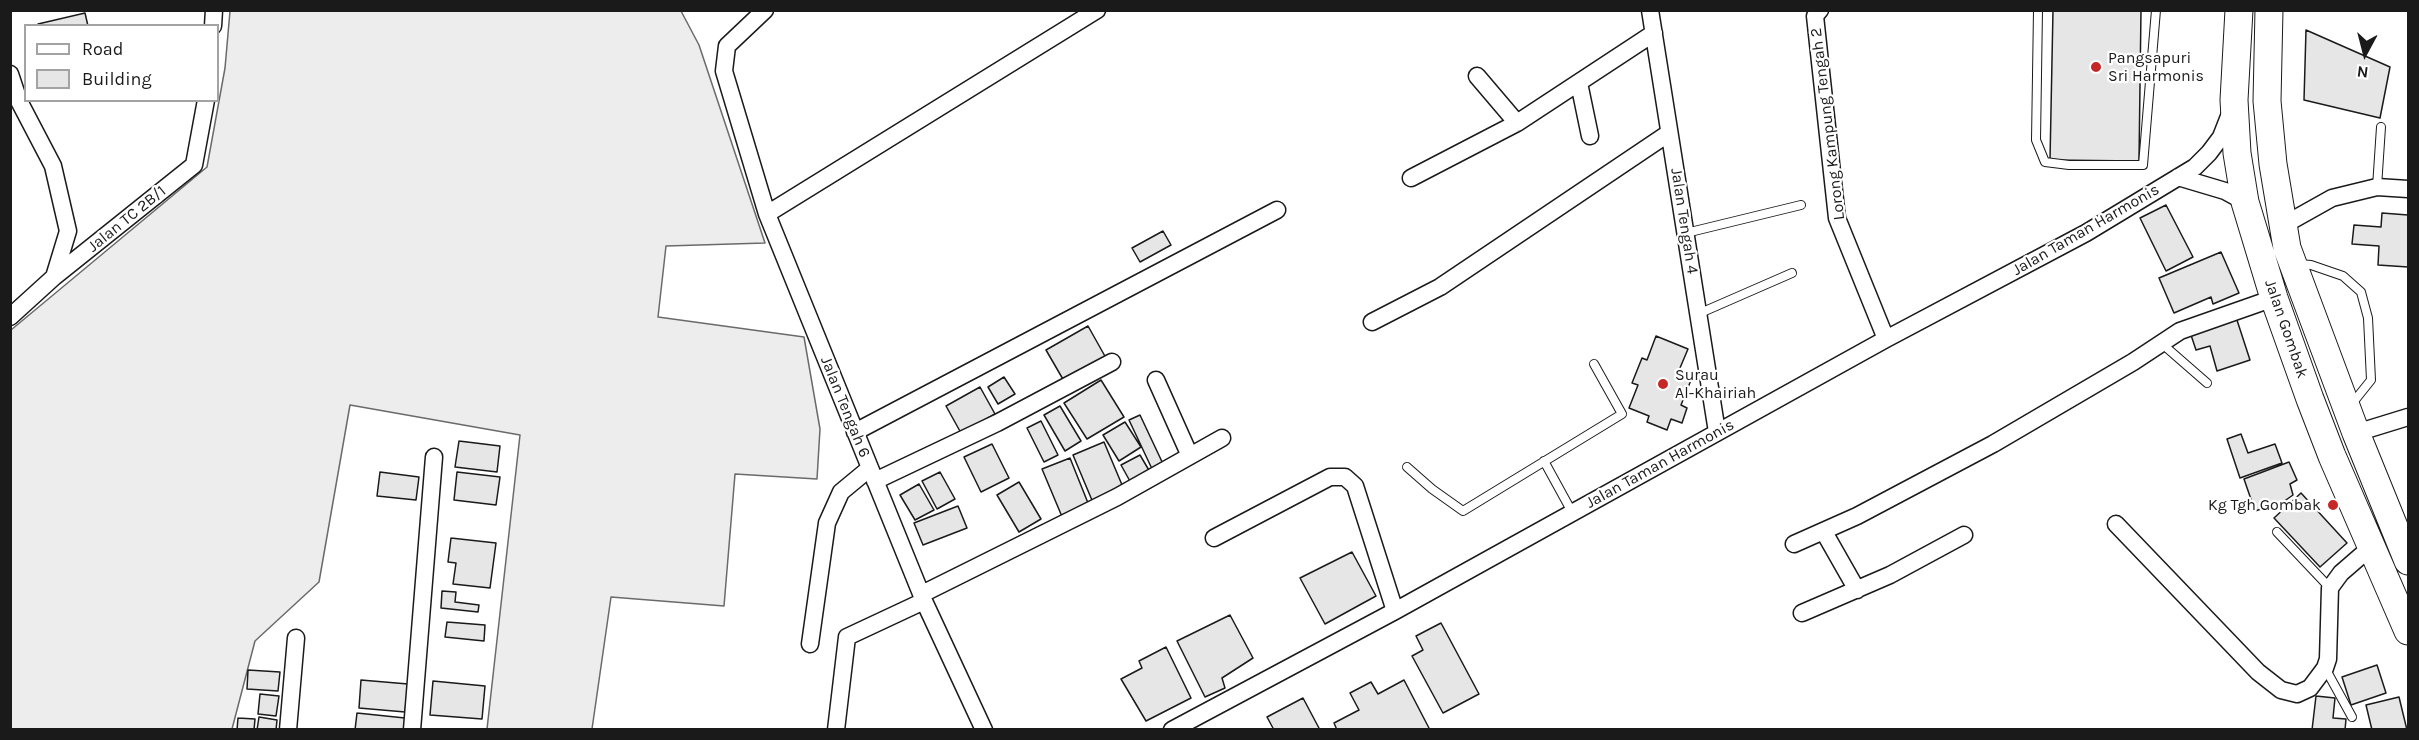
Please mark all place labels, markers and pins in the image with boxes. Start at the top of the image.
place label: Pangsapuri Sri Harmonis [2108,48,2204,86]
marker: Pangsapuri Sri Harmonis [2089,60,2103,74]
place label: Surau Al-Khairiah [1675,365,1756,403]
marker: Surau Al-Khairiah [1656,377,1670,391]
place label: Kg Tgh Gombak [2208,495,2321,515]
marker: Kg Tgh Gombak [2326,498,2340,512]

